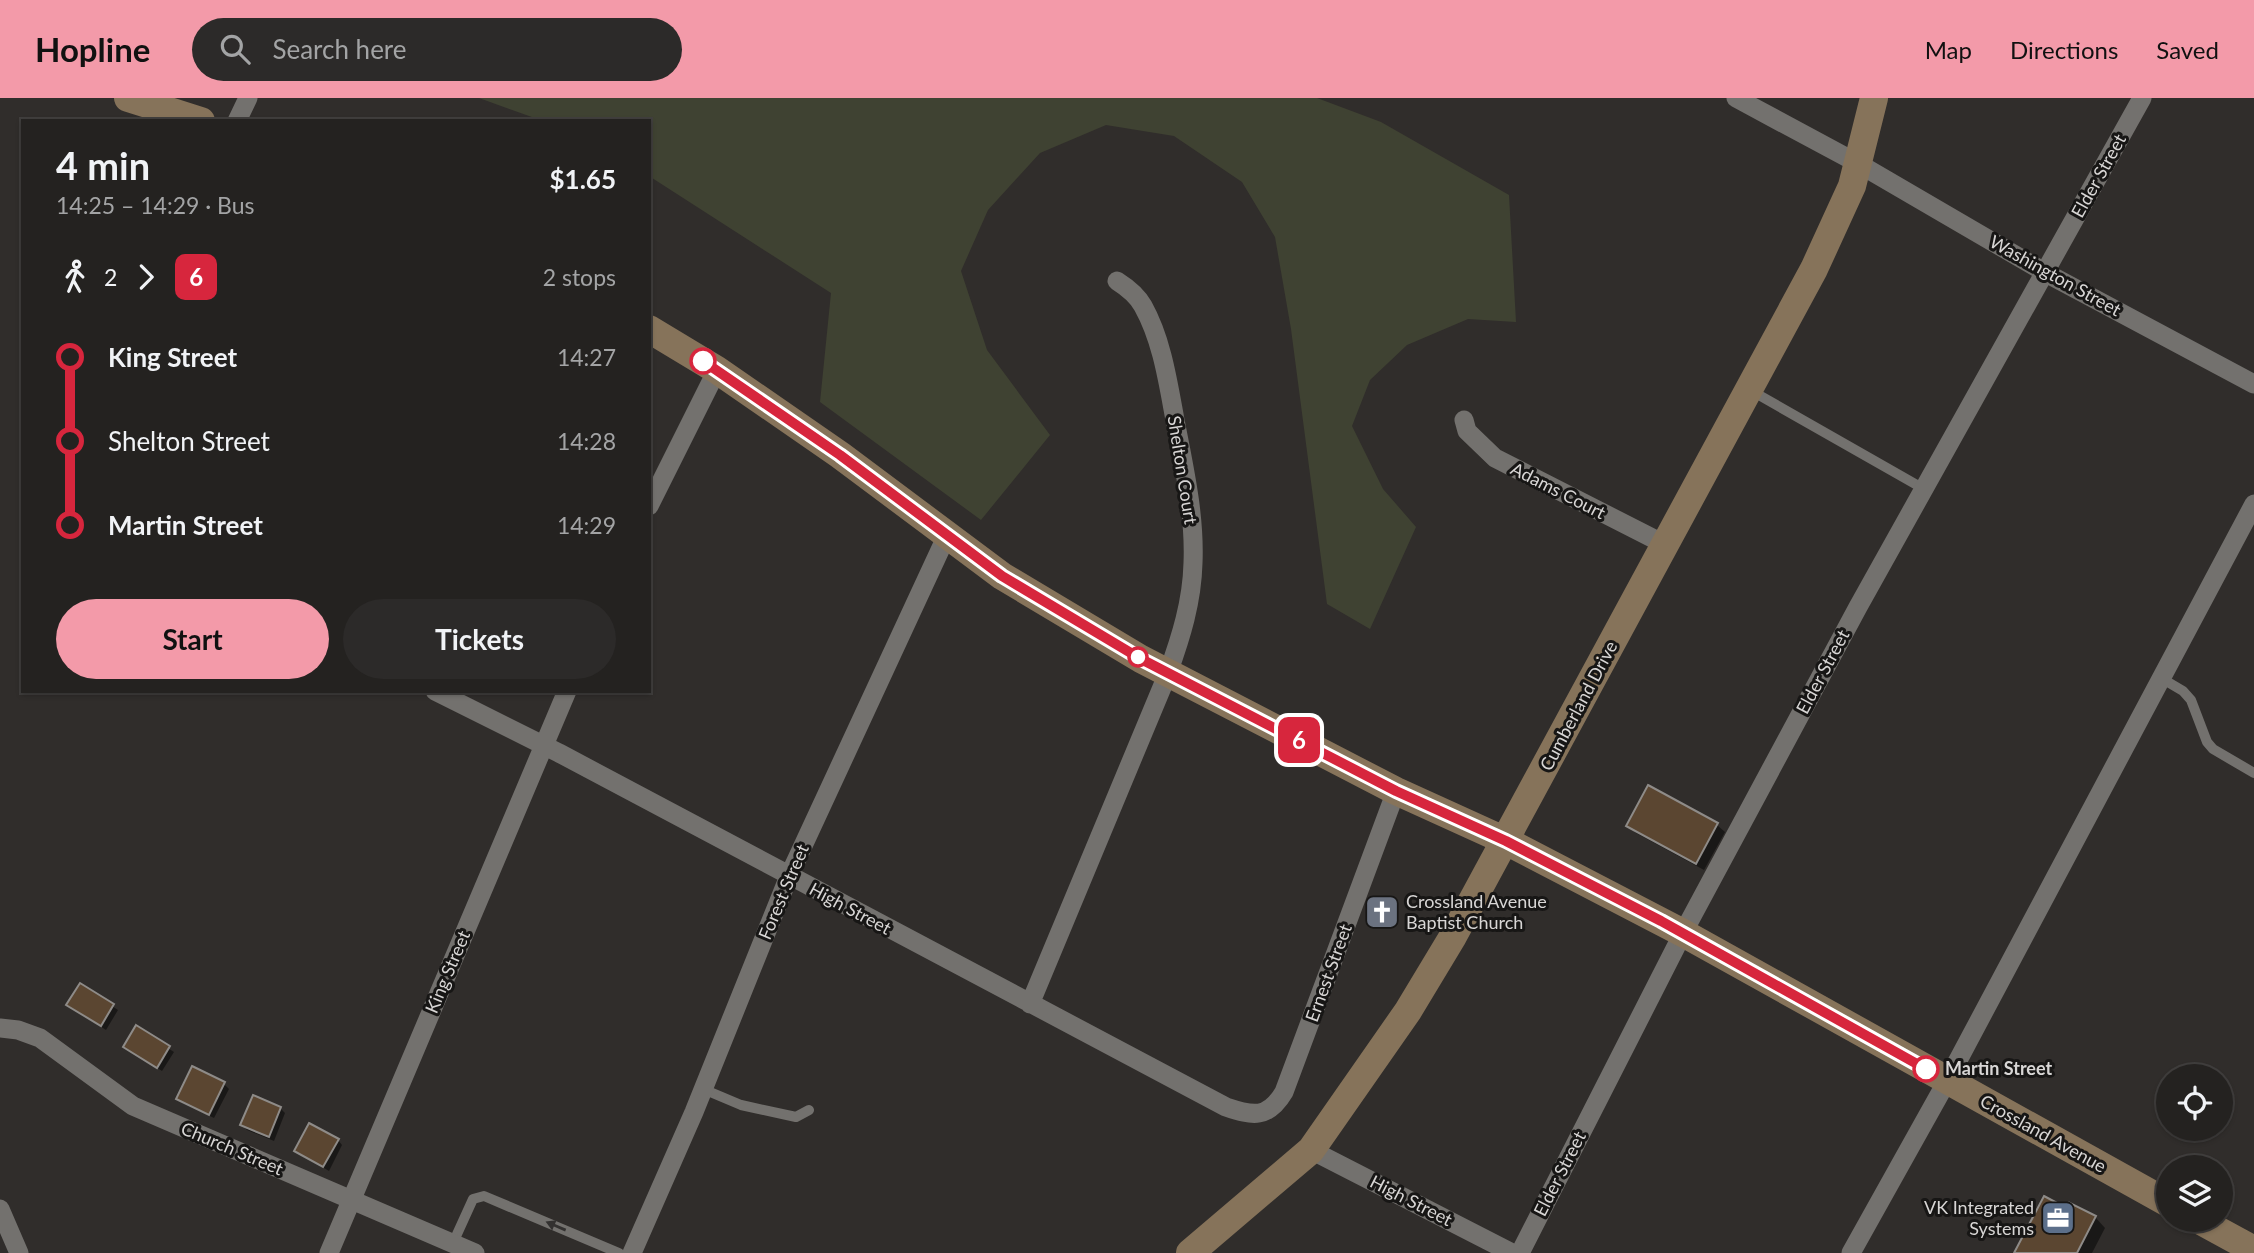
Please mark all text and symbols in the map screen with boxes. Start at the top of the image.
search box [192,18,682,81]
text: Hopline [35,29,150,69]
icon: search [216,30,254,68]
text: Search here [272,33,407,65]
text: Map [1925,35,1972,64]
text: Directions [2010,35,2118,64]
text: Saved [2156,35,2219,64]
street label: Elder Street [2066,129,2130,221]
text: 4 min [56,142,150,188]
text: $1.65 [550,163,616,195]
text: 14:25 – 14:29 · Bus [56,191,255,219]
street label: Washington Street [1986,230,2125,321]
icon: walk [56,258,94,296]
icon: forward [127,258,165,296]
text: 6 [189,262,203,291]
text: 2 [104,263,117,291]
text: 2 stops [543,263,616,291]
text: King Street [108,341,237,373]
text: 14:27 [557,343,616,371]
unlabelled marker [690,348,716,374]
street label: Shelton Court [1164,414,1203,526]
text: Shelton Street [108,425,270,457]
text: 14:28 [557,427,616,455]
street label: Adams Court [1507,457,1610,524]
text: Martin Street [108,509,263,541]
text: 14:29 [557,511,616,539]
button: Start [56,599,329,679]
button: Tickets [343,599,616,679]
street label: Elder Street [1791,625,1854,717]
street label: Cumberland Drive [1535,637,1622,774]
unlabelled marker [1128,647,1148,667]
line badge: 6 [1276,717,1322,763]
text: 6 [1292,725,1306,754]
street label: Forest Street [753,840,813,943]
street label: High Street [806,877,896,939]
place label: Crossland Avenue Baptist Church [1406,890,1547,933]
church icon: Crossland Avenue Baptist Church [1363,893,1401,931]
street label: Ernest Street [1300,920,1356,1025]
street label: King Street [420,926,475,1016]
marker: Martin Street [1913,1056,1939,1082]
place label: Martin Street [1945,1057,2052,1079]
map controls [2156,1064,2233,1232]
button: locate [2156,1064,2233,1141]
street label: Crossland Avenue [1977,1089,2110,1177]
street label: Church Street [178,1117,287,1180]
street label: Elder Street [1528,1127,1590,1220]
button: layers [2156,1155,2233,1232]
street label: High Street [1367,1170,1457,1230]
place label: VK Integrated Systems [1924,1196,2034,1239]
office icon: VK Integrated Systems [2039,1199,2077,1237]
one-way arrow [546,1220,566,1232]

